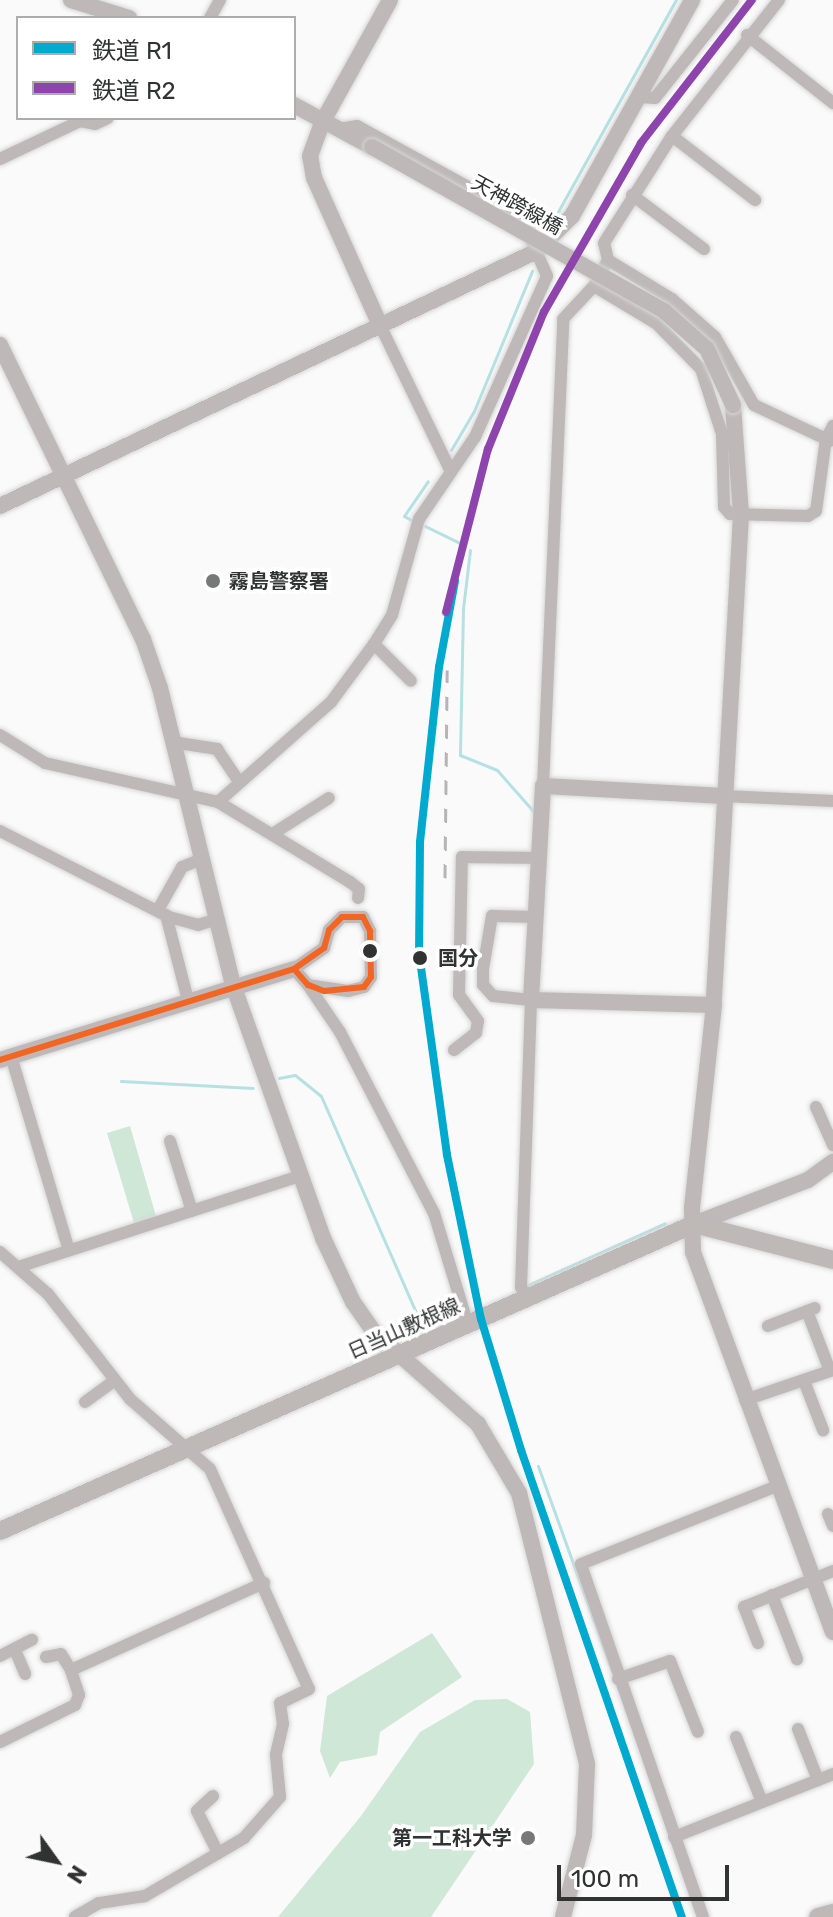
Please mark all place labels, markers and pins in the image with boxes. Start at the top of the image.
place label: 霧島警察署 [229,569,329,593]
marker: 霧島警察署 [204,572,222,590]
unlabelled marker [362,943,378,959]
place label: 国分 [438,946,478,970]
marker: 国分 [409,947,431,969]
place label: 第一工科大学 [392,1826,512,1850]
marker: 第一工科大学 [519,1829,537,1847]

